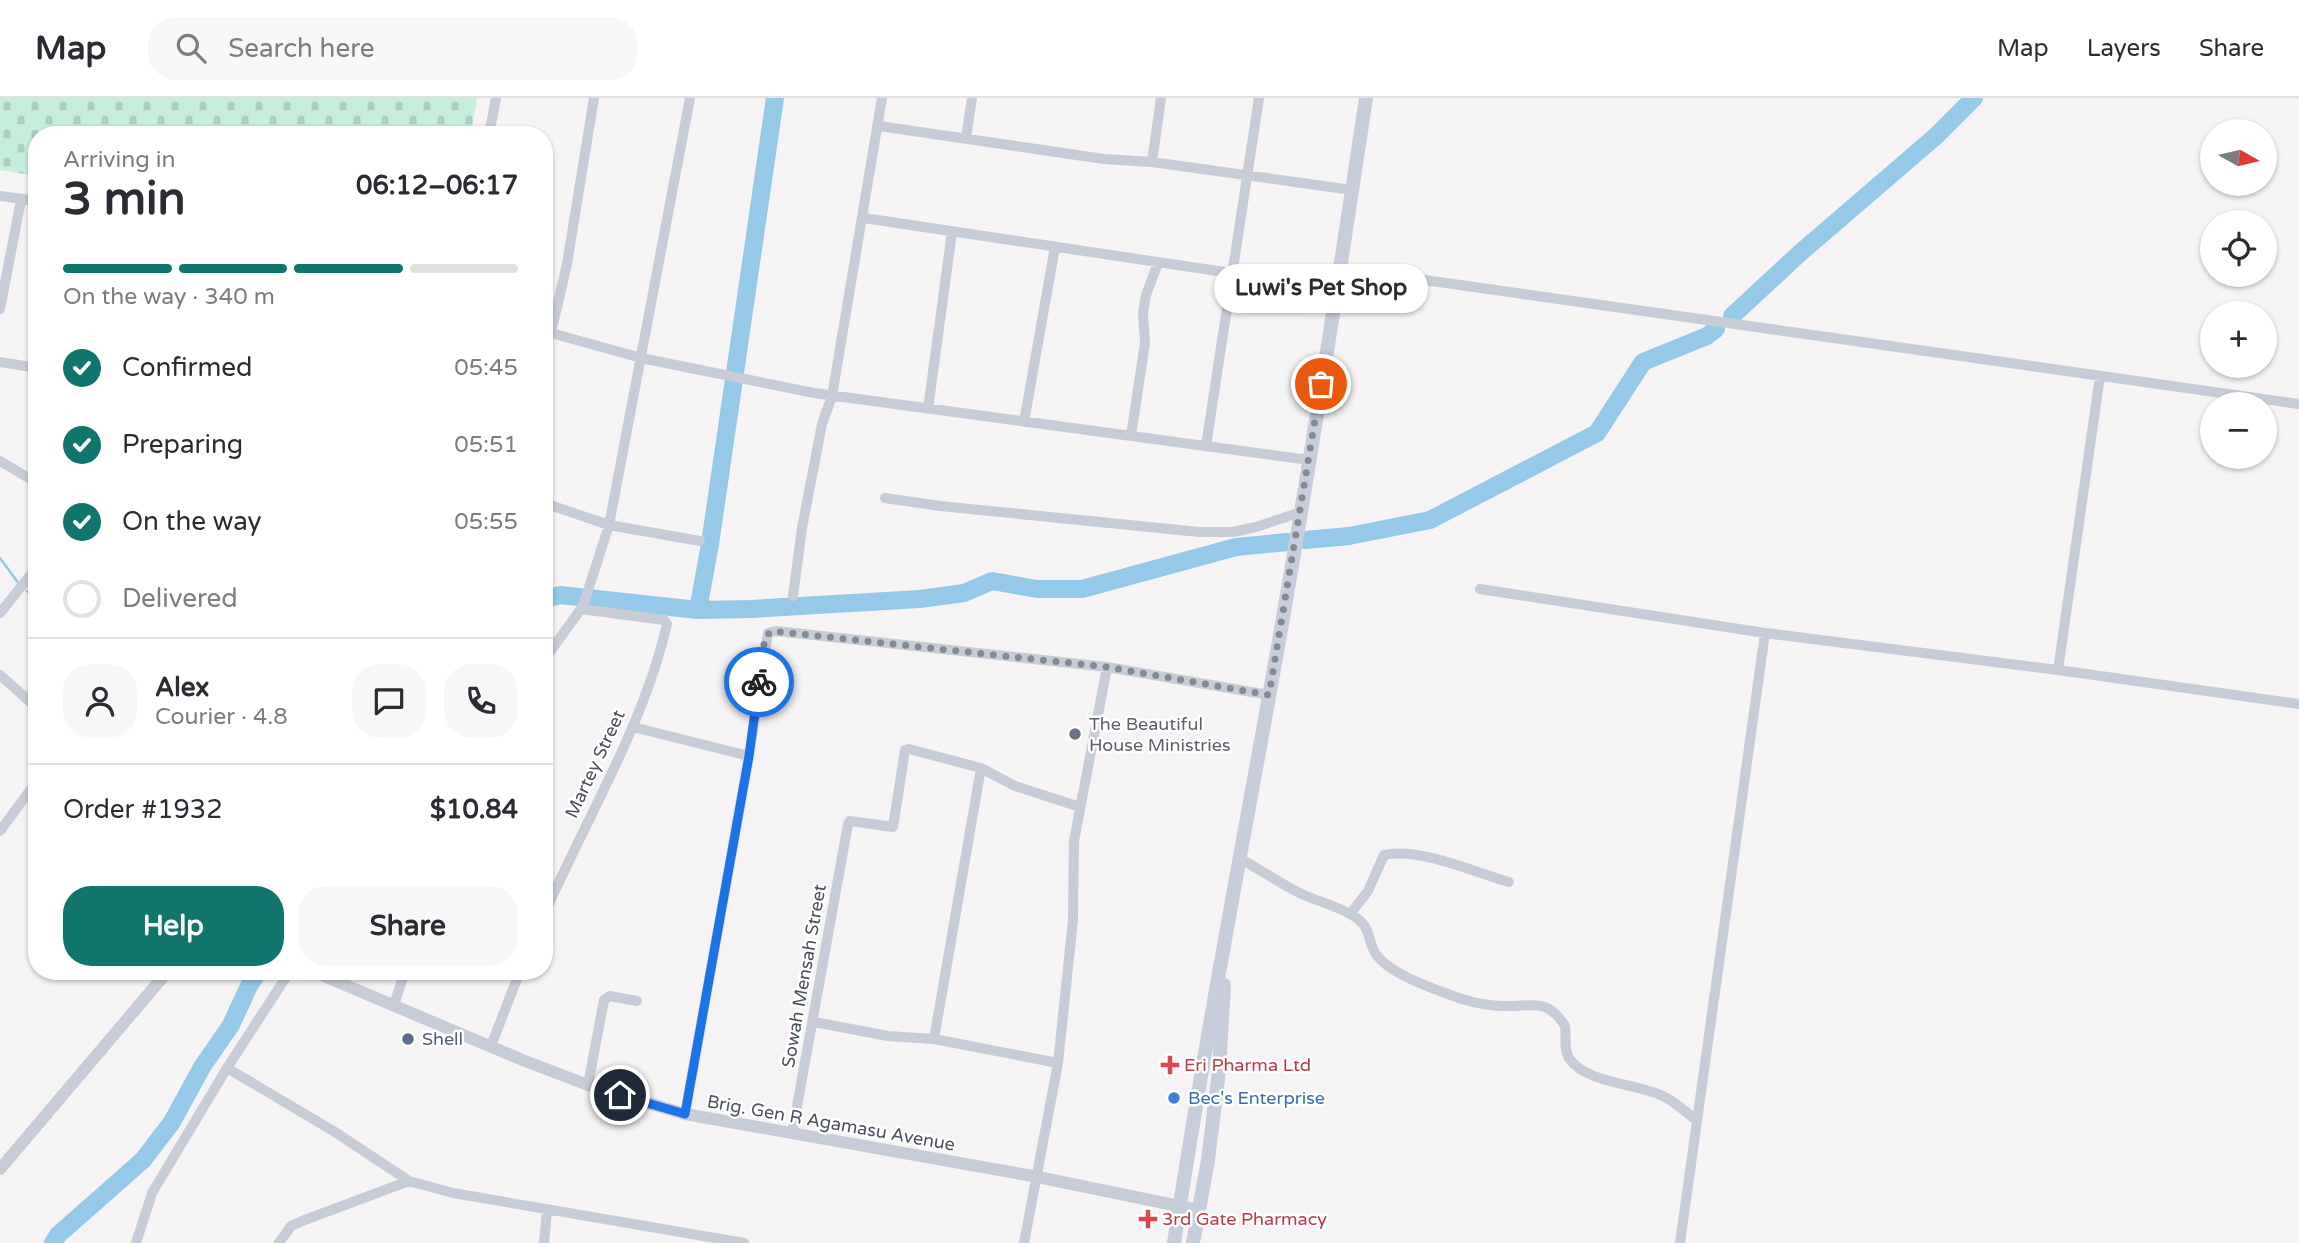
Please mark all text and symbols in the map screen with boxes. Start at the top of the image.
search box [148,17,638,80]
text: Map [35,29,106,68]
icon: search [172,29,210,67]
text: Search here [228,33,374,64]
text: Map [1997,34,2049,63]
text: Layers [2087,34,2161,63]
text: Share [2199,34,2264,63]
north arrow [2200,119,2277,196]
map controls [2200,119,2277,469]
text: Arriving in [63,146,176,174]
text: 06:12–06:17 [356,170,518,201]
text: 3 min [63,172,186,227]
button: locate [2200,210,2277,287]
callout: Luwi's Pet Shop [1214,265,1428,314]
text: Luwi's Pet Shop [1235,274,1407,302]
text: On the way · 340 m [63,283,275,311]
button: + [2200,301,2277,378]
icon: check [63,349,101,387]
text: Confirmed [122,352,252,383]
text: 05:45 [454,354,518,382]
pin [1291,354,1351,414]
icon: bag [1302,365,1340,403]
button: − [2200,392,2277,469]
icon: check [63,426,101,464]
text: Preparing [122,429,243,460]
text: 05:51 [454,431,518,459]
icon: check [63,503,101,541]
text: On the way [122,506,262,537]
text: 05:55 [454,508,518,536]
text: Delivered [122,583,238,614]
courier [724,647,794,717]
icon: bike [740,663,778,701]
button: person [63,664,137,738]
button: chat [352,664,426,738]
button: phone [444,664,518,738]
text: Alex [155,672,209,703]
text: Courier · 4.8 [155,703,288,731]
street label: Martey Street [560,706,630,822]
place label: The Beautiful House Ministries [1089,713,1231,756]
marker: The Beautiful House Ministries [1067,726,1083,742]
text: Order #1932 [63,794,223,825]
text: $10.84 [430,794,518,825]
street label: Sowah Mensah Street [777,882,831,1069]
button: Help [63,886,284,966]
button: Share [298,886,518,966]
place label: Shell [422,1028,463,1050]
marker: Shell [400,1031,416,1047]
place label: Eri Pharma Ltd [1184,1054,1311,1076]
marker: Eri Pharma Ltd [1162,1057,1178,1073]
pin [590,1065,650,1125]
icon: home [601,1076,639,1114]
place label: Bec's Enterprise [1188,1087,1325,1109]
street label: Brig. Gen R Agamasu Avenue [705,1090,957,1156]
marker: Bec's Enterprise [1166,1090,1182,1106]
place label: 3rd Gate Pharmacy [1162,1208,1327,1230]
marker: 3rd Gate Pharmacy [1140,1211,1156,1227]

